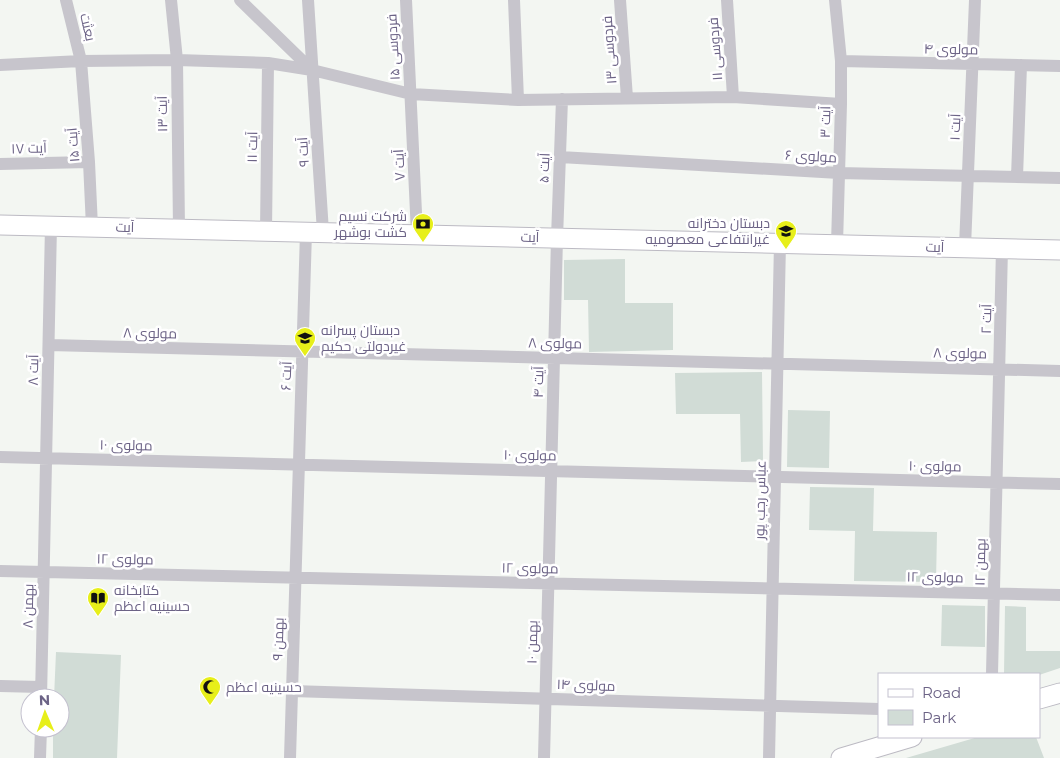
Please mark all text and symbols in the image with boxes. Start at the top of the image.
street label: بعثت [76,11,100,43]
street label: فردوسی ۱۵ [382,13,404,81]
street label: فردوسی ۱۳ [598,15,620,85]
street label: فردوسی ۱۱ [704,17,726,81]
street label: مولوی ۴ [924,40,978,58]
street label: آیت ۱۳ [153,95,171,132]
street label: آیت ۳ [816,106,834,138]
street label: آیت ۱ [946,113,964,141]
street label: آیت ۱۵ [63,127,83,163]
street label: آیت ۱۱ [243,131,261,163]
street label: آیت ۹ [293,136,313,168]
street label: آیت ۱۷ [11,138,47,158]
street label: مولوی ۶ [785,146,837,166]
street label: آیت ۷ [389,149,409,181]
street label: آیت ۵ [534,152,554,183]
place label: شرکت نسیم کشت بوشهر [333,207,407,241]
bank icon: شرکت نسیم کشت بوشهر [411,212,435,243]
place label: دبستان دخترانه غیرانتفاعی معصومیه [645,214,770,248]
street label: آیت [115,218,135,236]
school or university icon: دبستان دخترانه غیرانتفاعی معصومیه [774,219,798,250]
street label: آیت [520,228,540,246]
street label: آیت [925,238,945,256]
street label: آیت ۲ [977,304,995,334]
place label: دبستان پسرانه غیردولتی حکیم [321,321,406,356]
street label: مولوی ۸ [123,324,177,342]
school or university icon: دبستان پسرانه غیردولتی حکیم [293,326,317,357]
street label: مولوی ۸ [528,334,582,352]
street label: مولوی ۸ [933,344,987,362]
street label: آیت ۸ [24,354,42,386]
street label: آیت ۶ [276,361,296,391]
street label: آیت ۴ [529,366,547,398]
street label: مولوی ۱۰ [99,436,153,454]
street label: مولوی ۱۰ [503,446,557,464]
street label: مولوی ۱۰ [908,457,962,475]
street label: عباس رجب پور [750,460,771,541]
street label: بهمن ۱۲ [971,538,989,586]
street label: مولوی ۱۲ [96,550,154,568]
street label: مولوی ۱۲ [501,559,559,577]
street label: مولوی ۱۲ [906,568,964,586]
place label: کتابخانه حسینیه اعظم [114,581,190,616]
street label: بهمن ۸ [19,584,37,628]
library icon: کتابخانه حسینیه اعظم [86,586,110,617]
street label: بهمن ۹ [268,617,288,661]
street label: بهمن ۱۰ [523,620,541,664]
legend [878,673,1040,738]
mosque icon: حسینیه اعظم [198,675,222,706]
street label: مولوی ۱۴ [556,675,616,695]
place label: حسینیه اعظم [226,678,302,697]
text: Road [922,683,961,702]
north arrow [20,688,70,738]
text: N [39,691,51,709]
text: Park [922,708,956,727]

